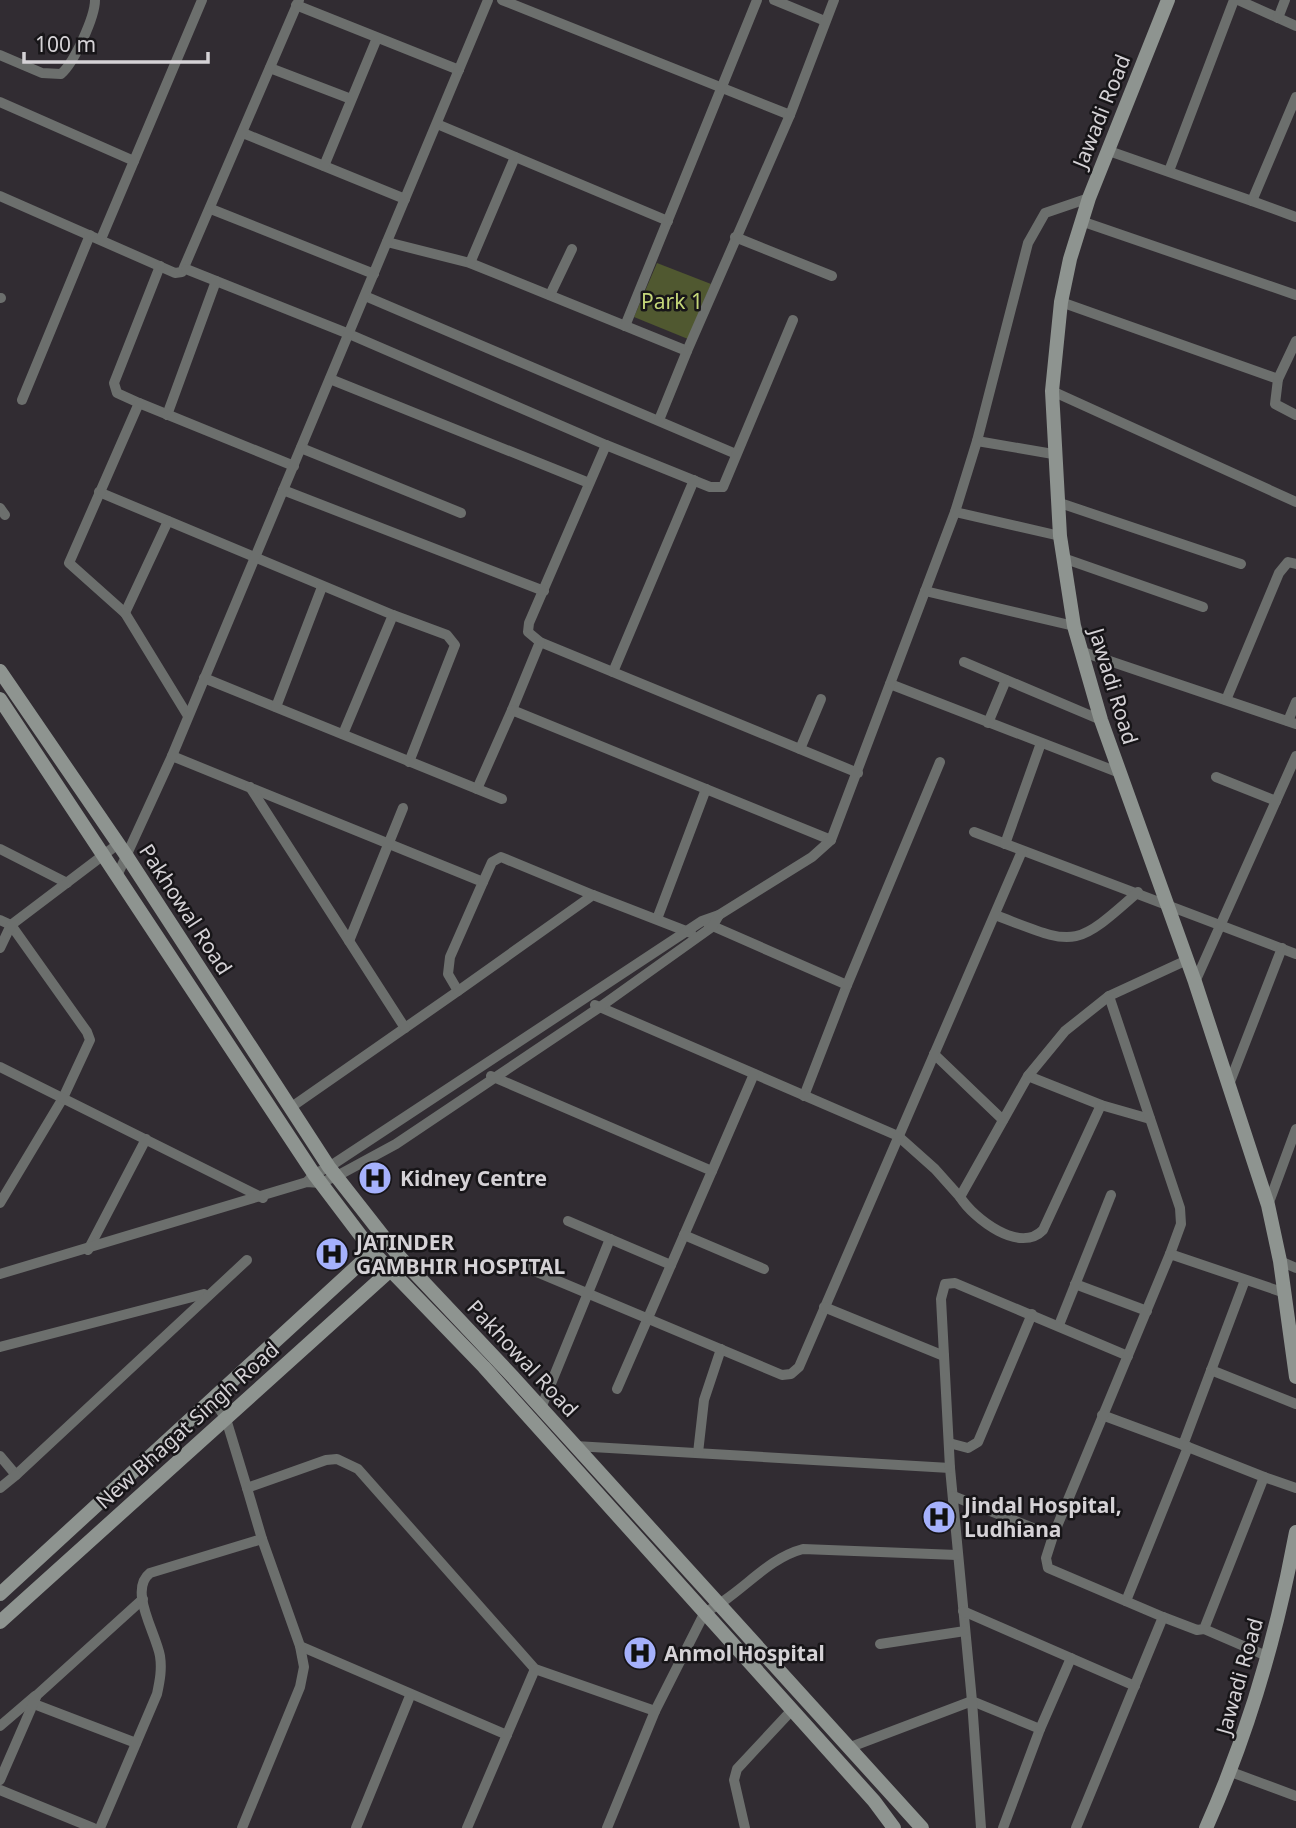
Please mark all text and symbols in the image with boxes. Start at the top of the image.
scale bar [24,21,208,65]
text: 100 m [35,30,96,58]
street label: Jawadi Road [1065,50,1136,174]
park label: Park 1 [641,287,703,315]
street label: Jawadi Road [1082,623,1145,748]
street label: Pakhowal Road [133,838,239,980]
hospital icon: Kidney Centre [356,1159,394,1197]
place label: Kidney Centre [400,1164,547,1192]
place label: JATINDER GAMBHIR HOSPITAL [354,1228,566,1280]
hospital icon: JATINDER GAMBHIR HOSPITAL [313,1235,351,1273]
street label: Pakhowal Road [461,1293,585,1423]
street label: New Bhagat Singh Road [89,1335,285,1515]
place label: Jindal Hospital, Ludhiana [962,1491,1122,1543]
hospital icon: Jindal Hospital, Ludhiana [920,1498,958,1536]
street label: Jawadi Road [1208,1614,1269,1739]
hospital icon: Anmol Hospital [621,1634,659,1672]
place label: Anmol Hospital [664,1639,825,1667]

